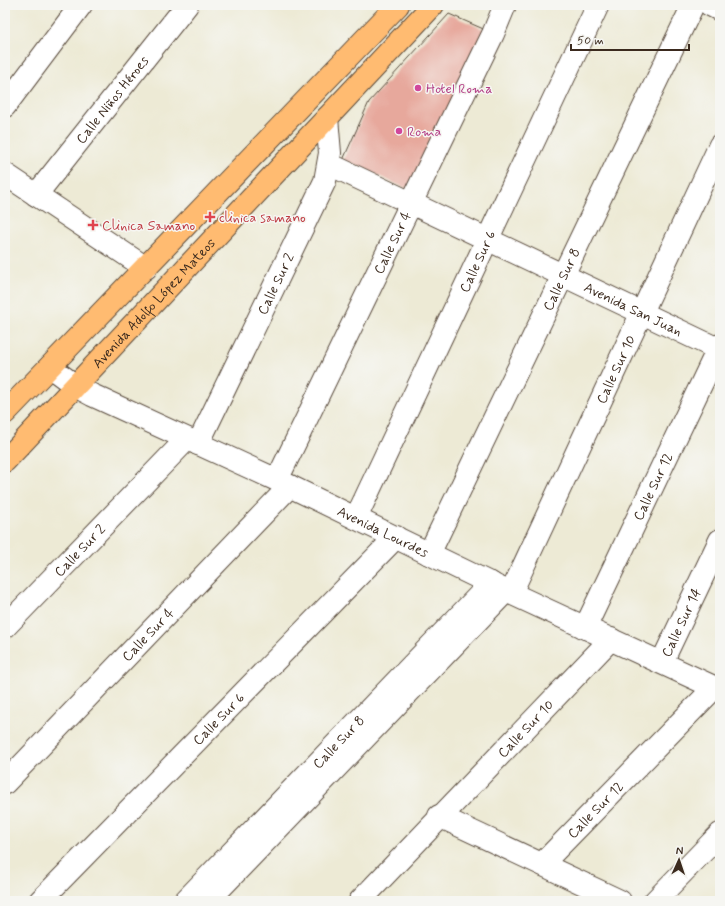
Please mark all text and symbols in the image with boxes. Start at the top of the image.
scale bar [571,26,689,52]
text: 50 m [577,33,604,49]
street label: Calle Niños Héroes [72,52,153,148]
place label: Hotel Roma [426,80,492,98]
marker: Hotel Roma [413,83,423,93]
place label: Roma [407,123,441,141]
marker: Roma [394,126,404,136]
place label: clinica samano [219,209,306,227]
street label: Calle Sur 4 [370,209,416,277]
marker: clinica samano [204,211,216,223]
place label: Clinica Samano [102,217,195,235]
marker: Clinica Samano [87,219,99,231]
street label: Calle Sur 6 [456,228,500,296]
street label: Avenida Adolfo López Mateos [89,235,220,372]
street label: Calle Sur 8 [539,245,585,314]
street label: Calle Sur 2 [254,250,299,318]
street label: Avenida San Juan [581,279,685,341]
street label: Calle Sur 10 [593,332,640,407]
street label: Calle Sur 12 [630,450,677,524]
street label: Avenida Lourdes [334,503,431,562]
street label: Calle Sur 2 [51,521,110,581]
street label: Calle Sur 14 [658,585,706,660]
street label: Calle Sur 4 [118,604,178,666]
street label: Calle Sur 6 [189,689,249,749]
street label: Calle Sur 10 [494,696,558,762]
street label: Calle Sur 8 [309,712,369,773]
street label: Calle Sur 12 [564,778,628,843]
north arrow [659,840,699,880]
text: N [675,844,683,858]

